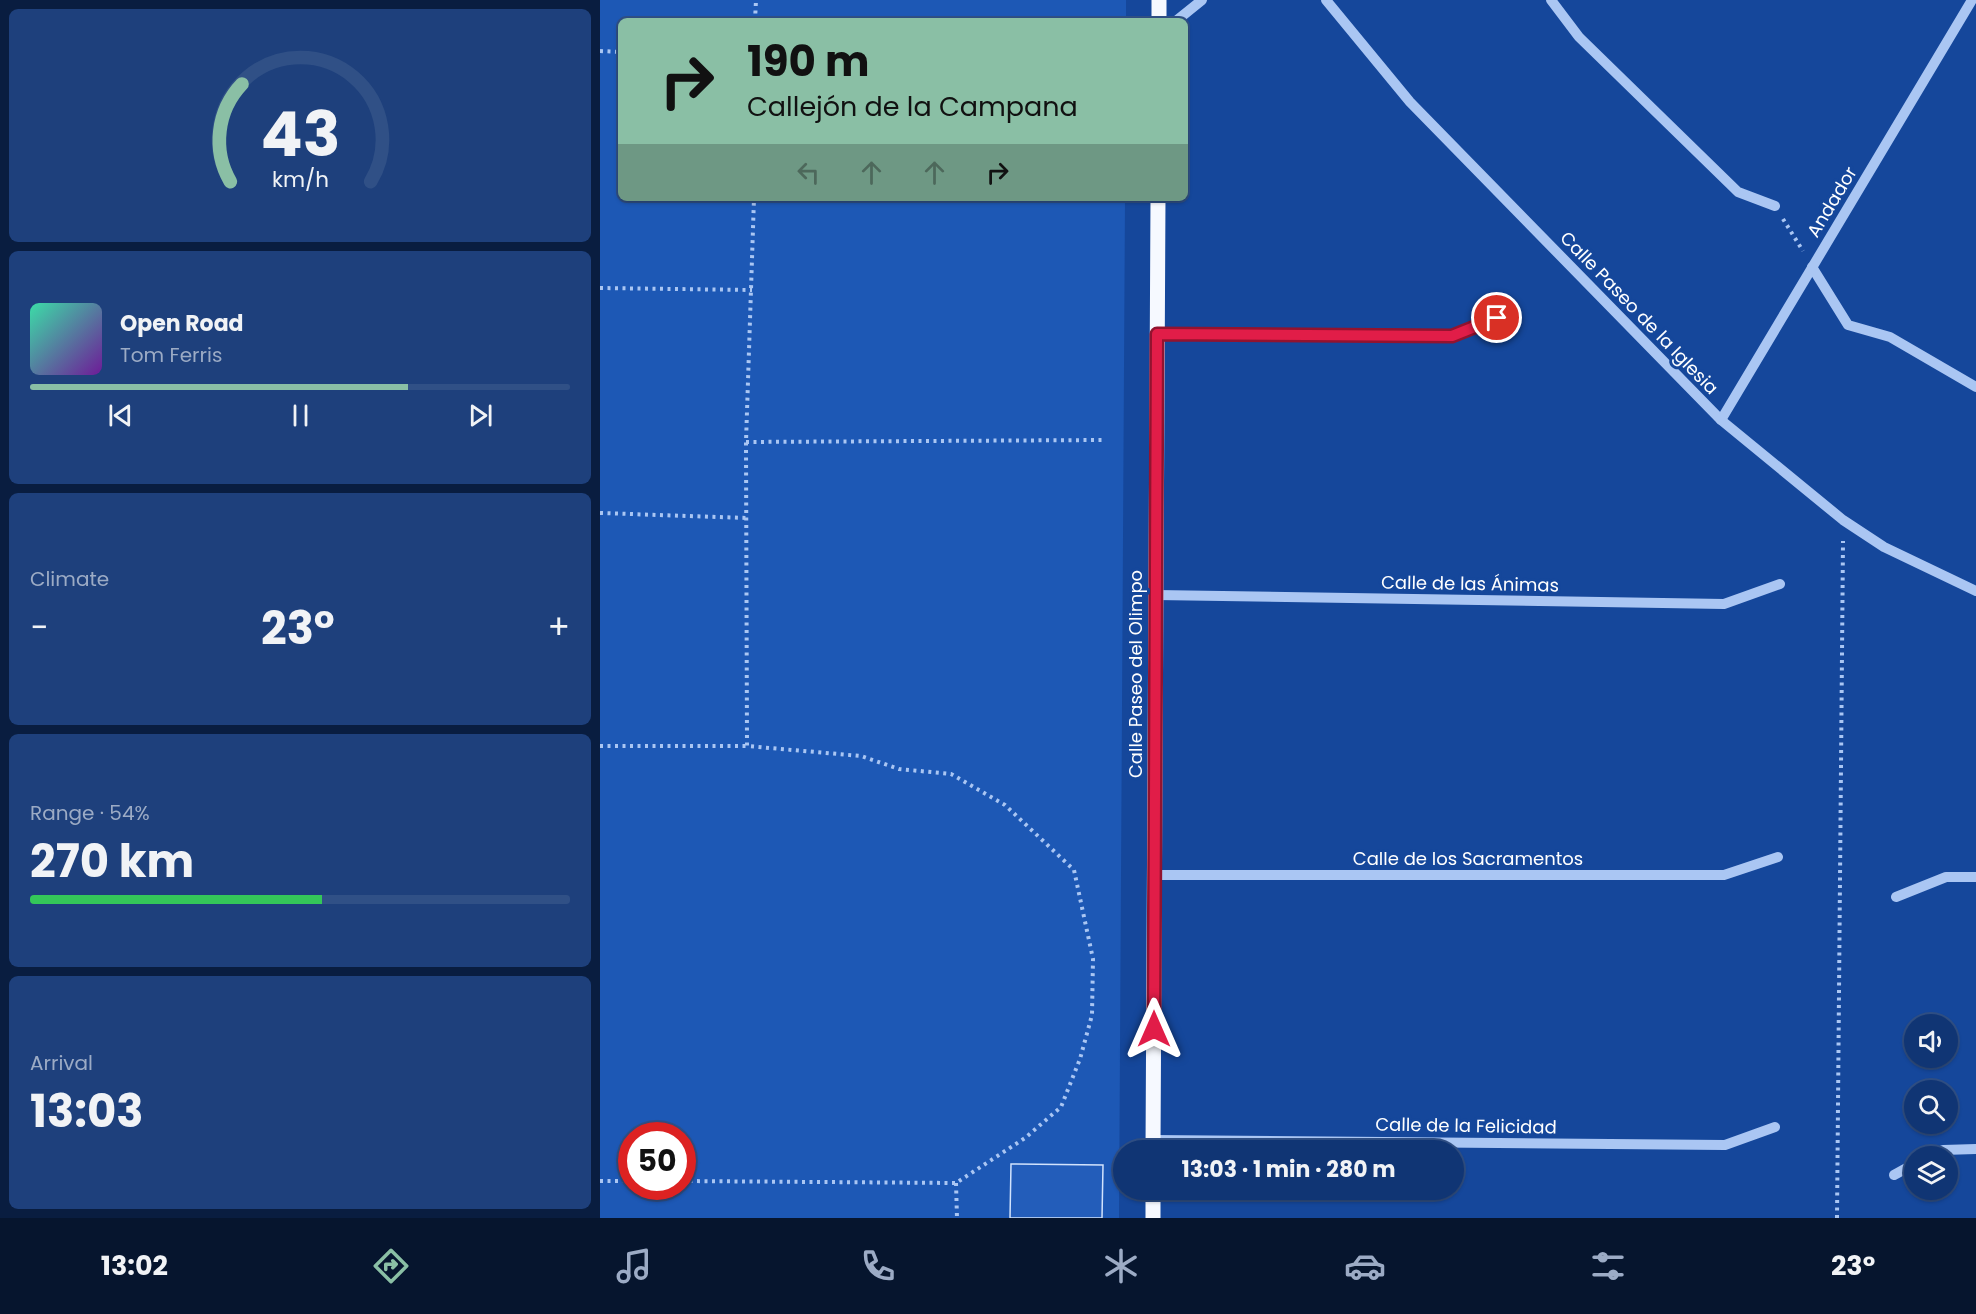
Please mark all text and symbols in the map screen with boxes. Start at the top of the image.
text: 190 m [747,32,869,91]
icon: right [648,42,726,120]
text: Callejón de la Campana [747,88,1078,125]
text: 43 [260,91,340,179]
icon: left [792,156,825,189]
icon: ahead [855,156,888,189]
icon: ahead [918,156,951,189]
icon: right [981,156,1014,189]
street label: Andador [1801,161,1863,242]
text: km/h [271,165,329,196]
street label: Calle Paseo de la Iglesia [1555,226,1724,400]
pin [1471,292,1522,343]
icon: arrive [1480,301,1513,334]
text: Open Road [120,308,244,339]
text: Tom Ferris [120,341,222,369]
icon: previous [104,399,137,432]
icon: pause [284,399,317,432]
icon: next [464,399,497,432]
text: Climate [30,565,109,593]
street label: Calle de las Ánimas [1381,569,1559,598]
street label: Calle Paseo del Olimpo [1123,570,1148,778]
text: 23° [261,597,335,660]
text: − [30,604,48,651]
text: + [547,604,570,651]
text: Range · 54% [30,799,150,827]
text: 270 km [30,830,194,893]
street label: Calle de los Sacramentos [1353,846,1583,871]
position arrow [1122,997,1186,1061]
map controls [1904,1014,1958,1200]
button: sound [1904,1014,1958,1068]
text: Arrival [30,1049,93,1077]
text: 13:03 [30,1080,144,1143]
button: search [1904,1080,1958,1134]
street label: Calle de la Felicidad [1375,1111,1557,1140]
speed limit sign: 50 [618,1122,696,1200]
button: layers [1904,1146,1958,1200]
text: 13:03 · 1 min · 280 m [1182,1154,1395,1185]
icon: directions [370,1245,412,1287]
icon: music [613,1245,655,1287]
icon: phone [857,1245,899,1287]
icon: climate [1100,1245,1142,1287]
icon: car [1344,1245,1386,1287]
icon: filters [1587,1245,1629,1287]
text: 13:02 [101,1247,168,1284]
text: 23° [1831,1247,1875,1284]

